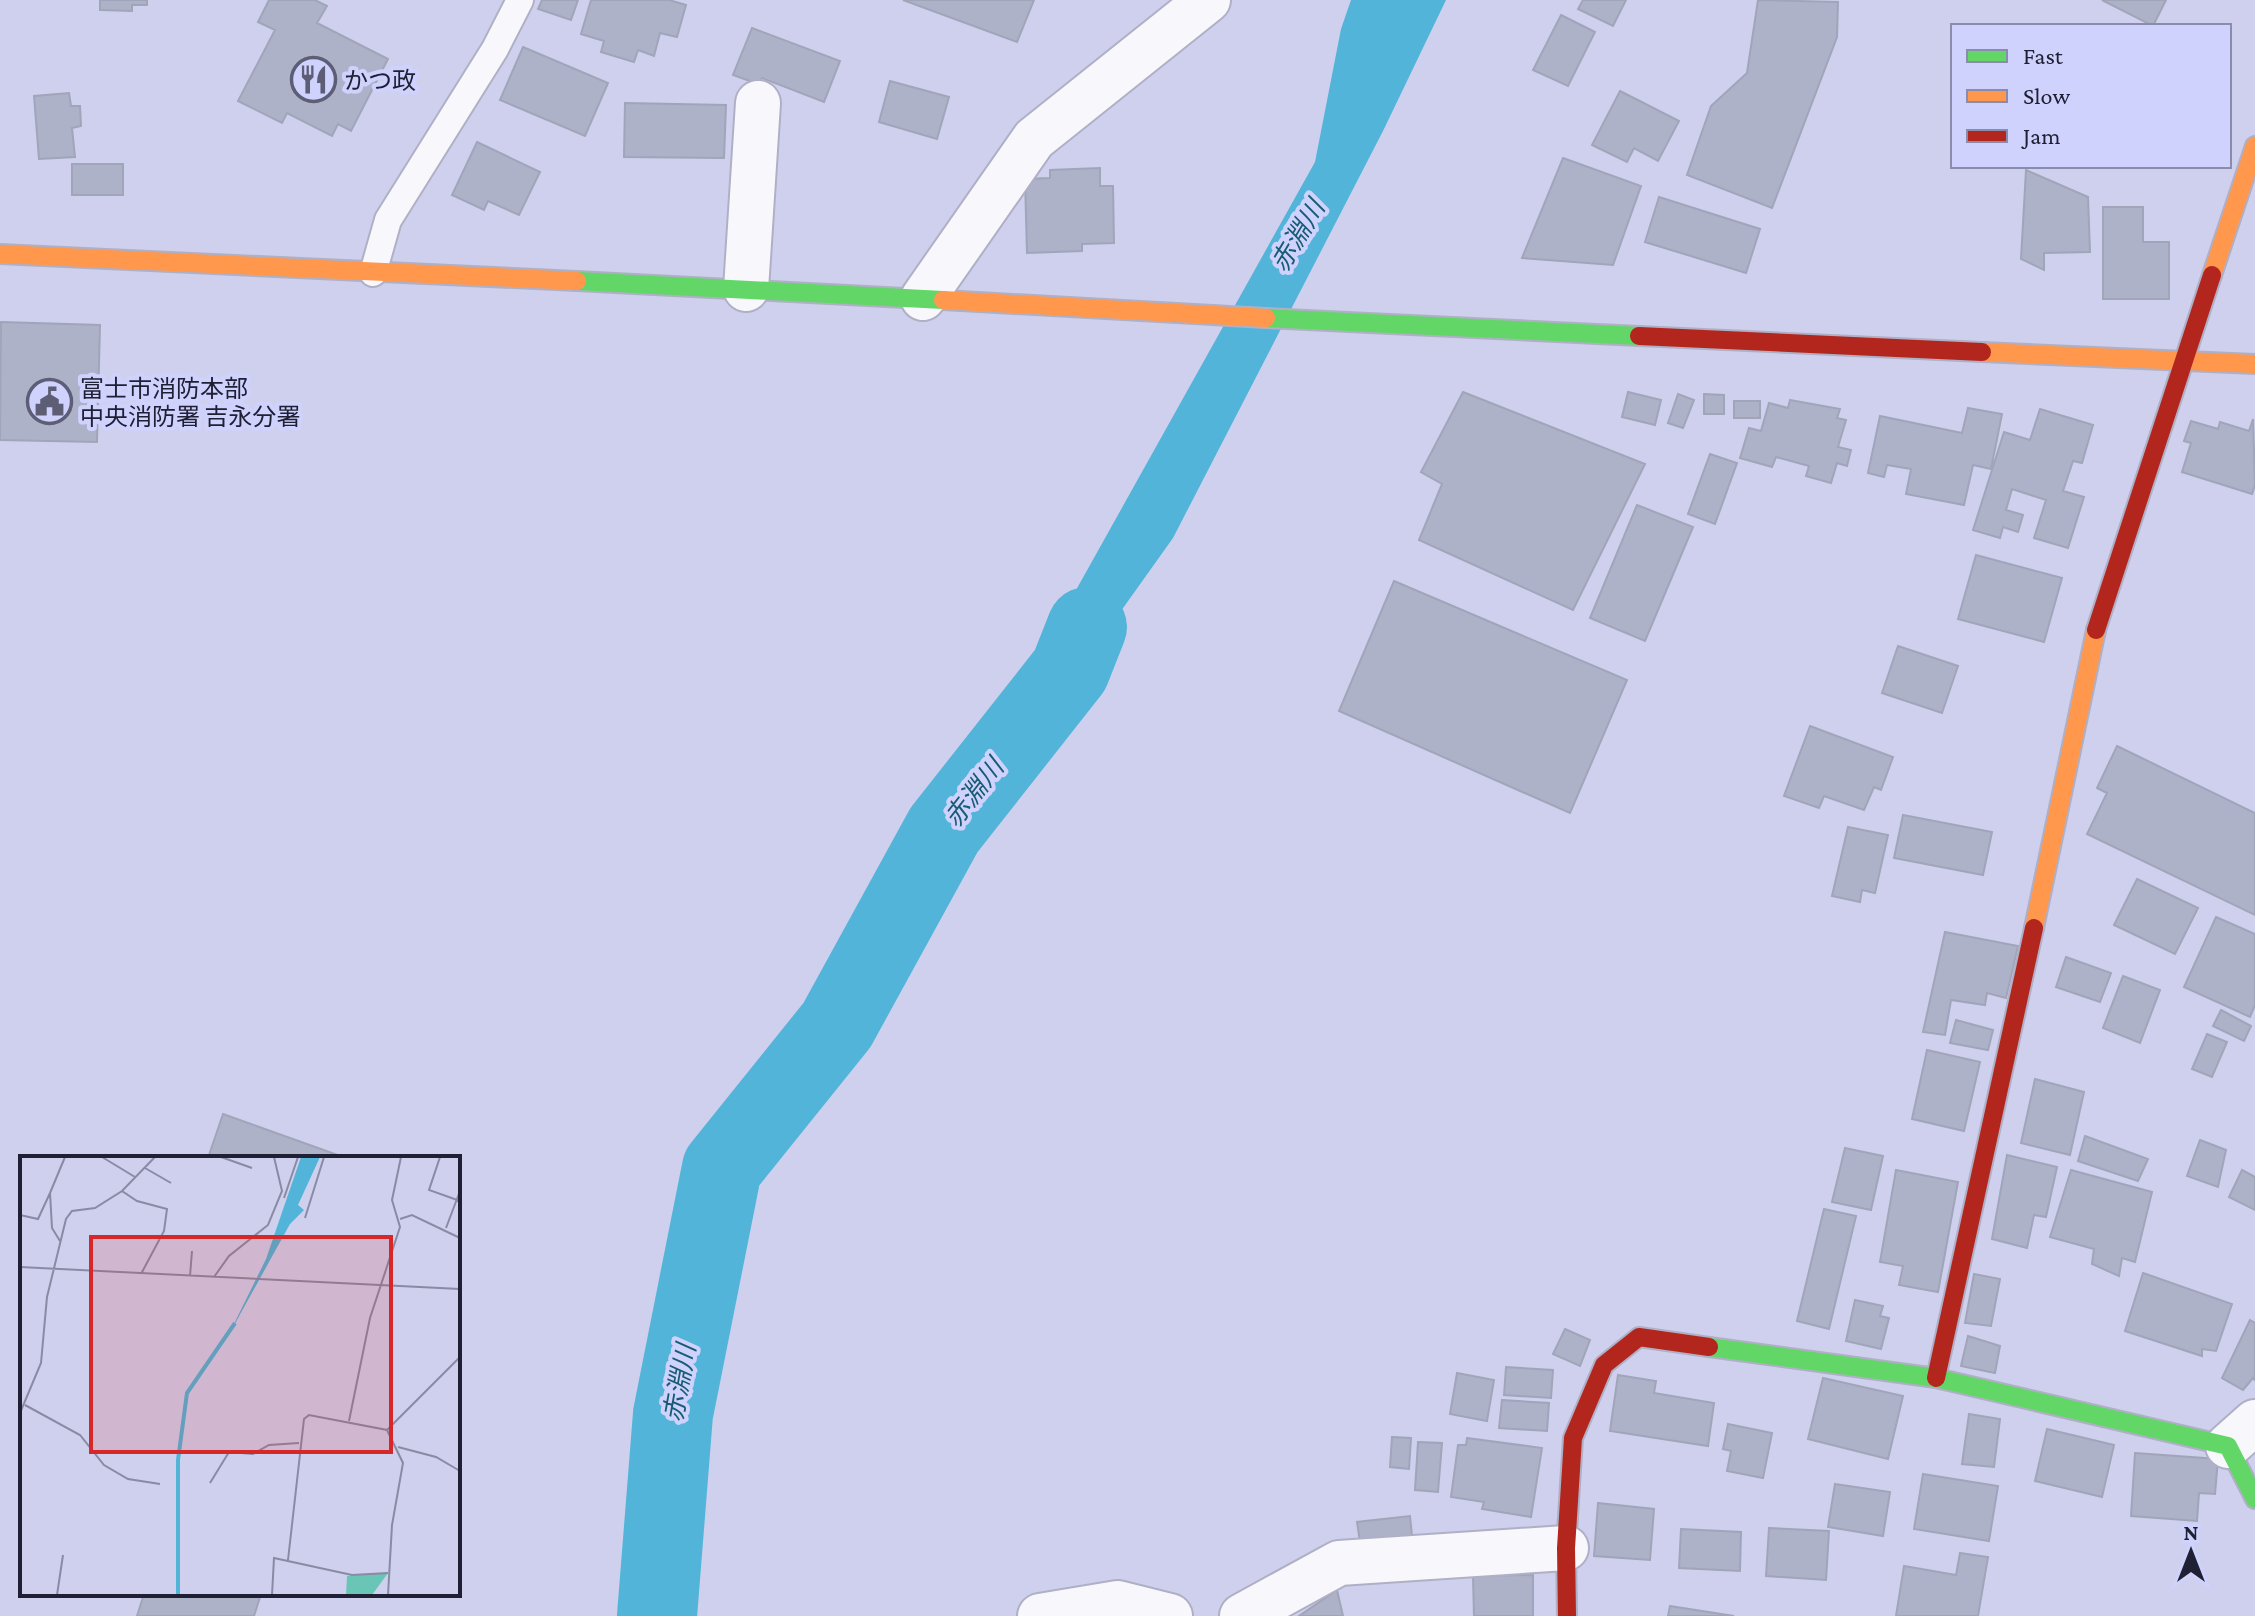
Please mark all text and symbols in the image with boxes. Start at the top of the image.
legend [1951,24,2231,168]
text: Fast [2023,42,2064,69]
restaurant icon: かつ政 [289,56,337,104]
place label: かつ政 [344,67,416,94]
text: Slow [2023,82,2070,109]
text: Jam [2021,122,2061,149]
water label: 赤淵川 [1265,193,1332,277]
place label: 富士市消防本部 中央消防署 吉永分署 [80,375,301,430]
public building icon: 富士市消防本部 中央消防署 吉永分署 [25,378,73,426]
water label: 赤淵川 [939,751,1011,833]
inset map [20,1156,460,1596]
water label: 赤淵川 [659,1339,702,1424]
north arrow [2151,1512,2231,1592]
text: N [2184,1520,2199,1545]

